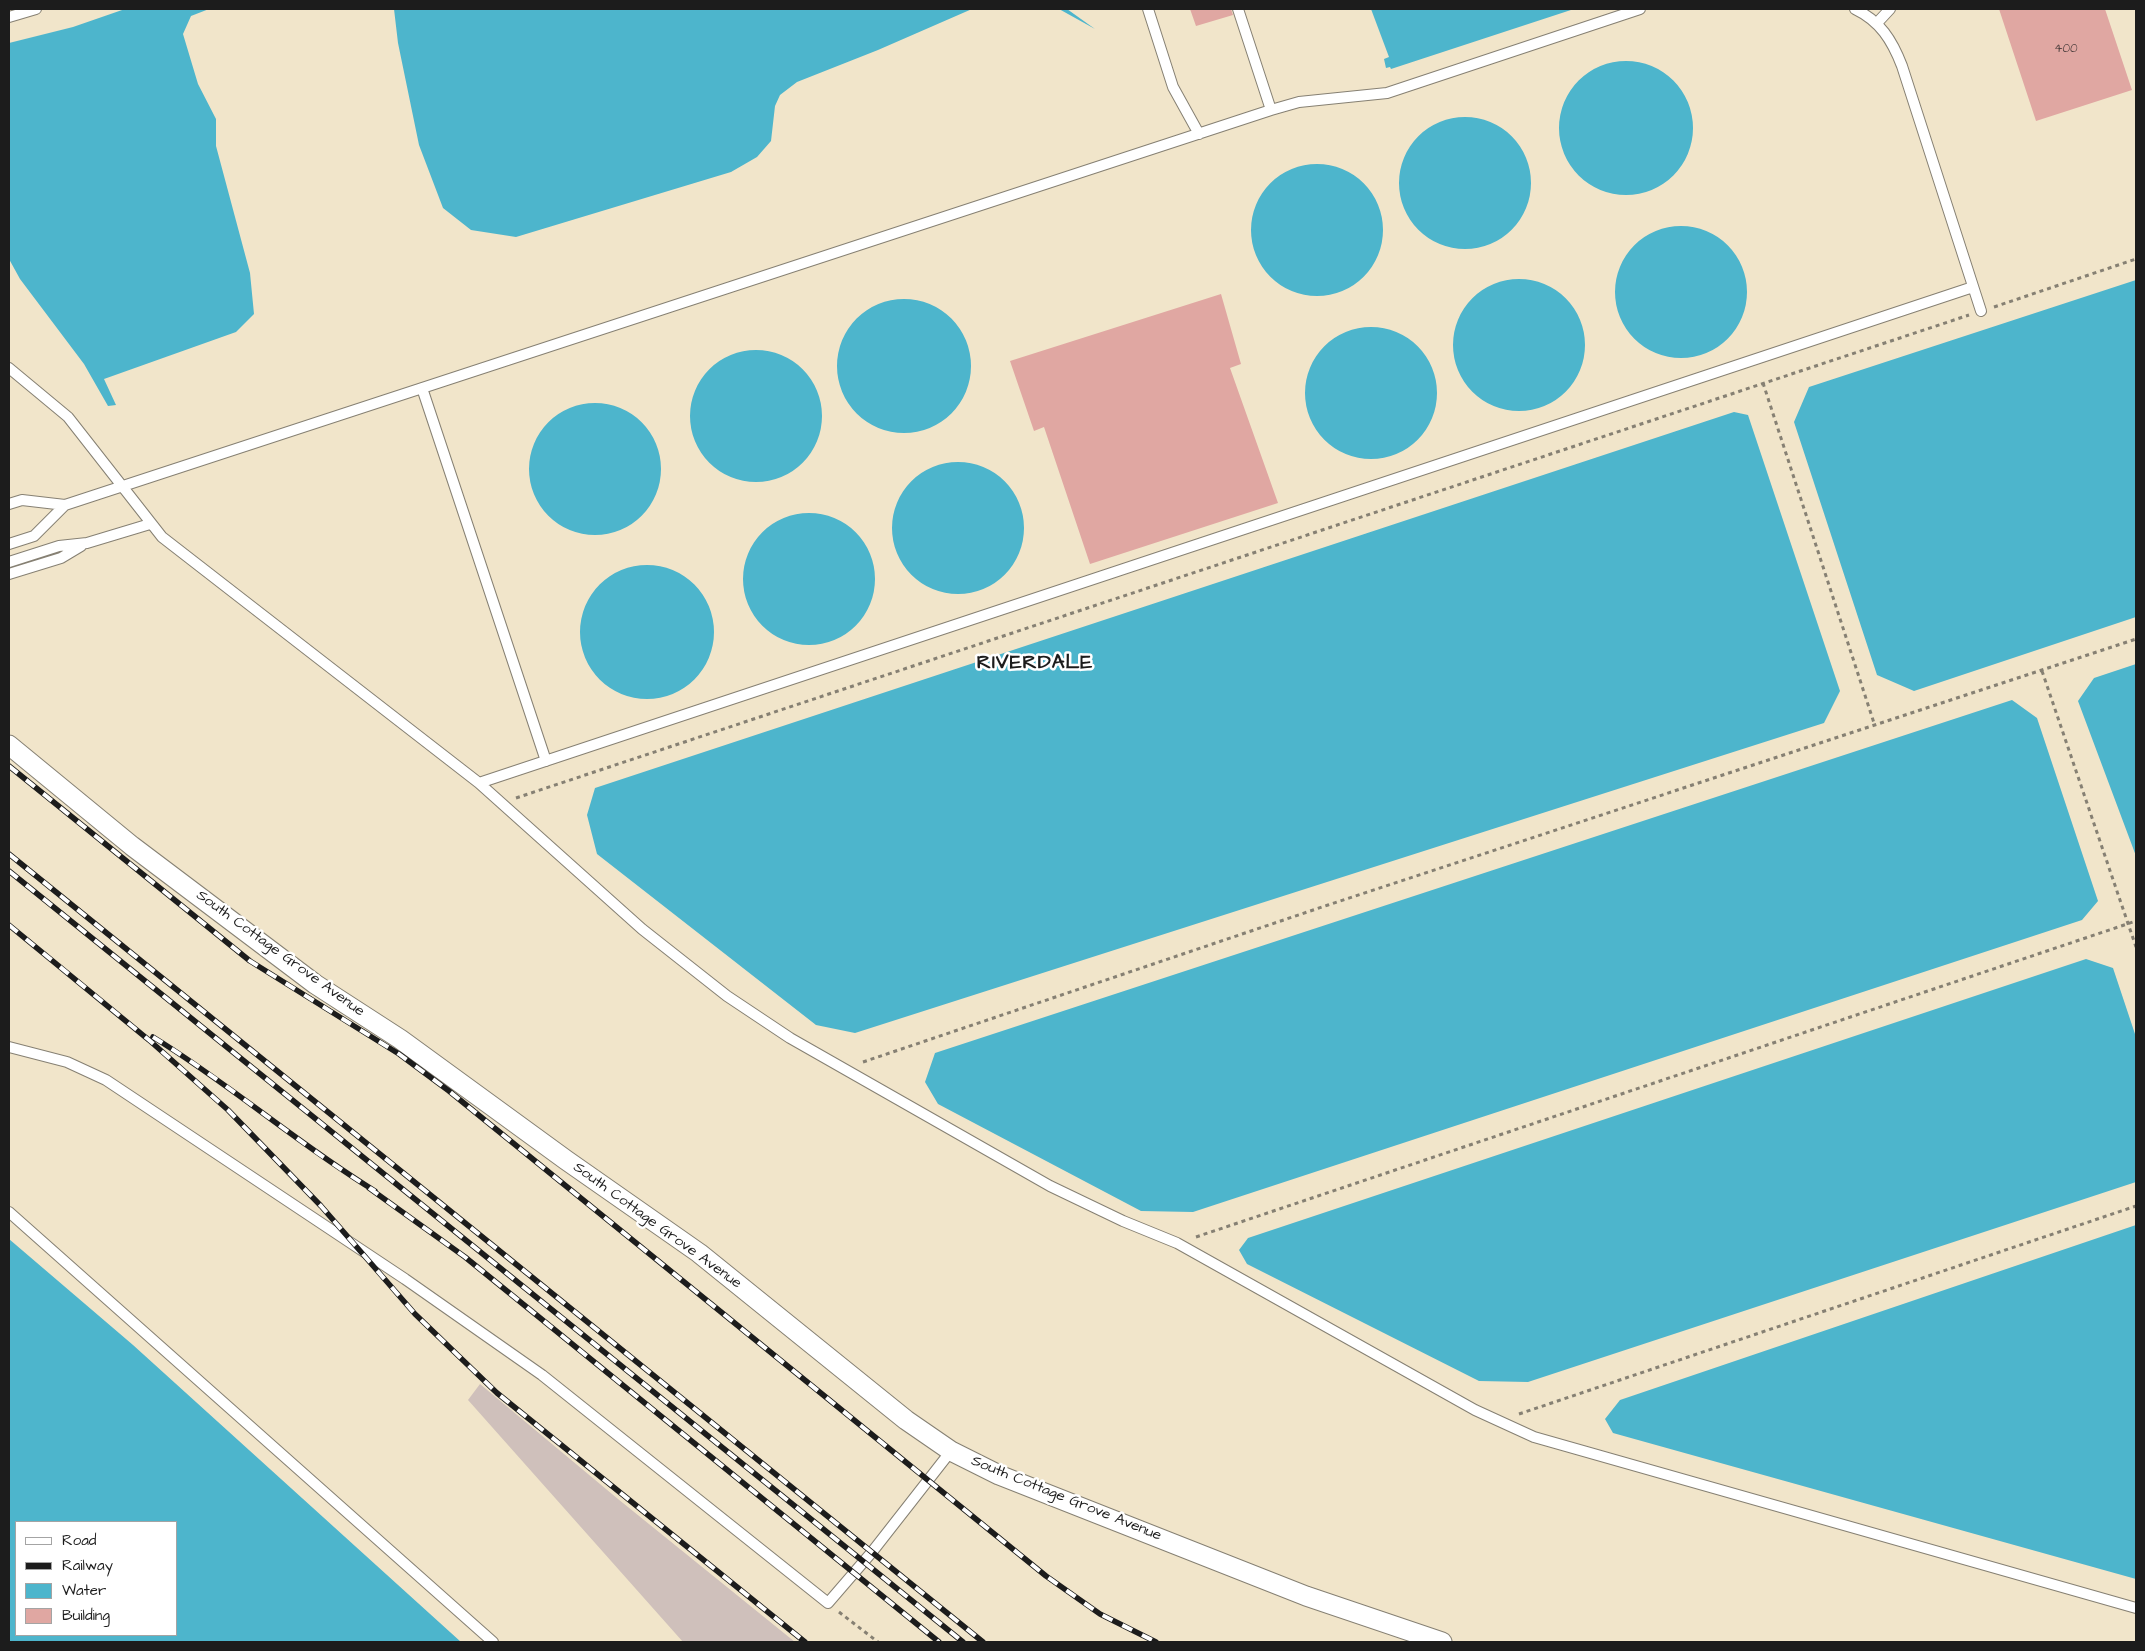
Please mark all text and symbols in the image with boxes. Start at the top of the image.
house number: 400 [2054,42,2078,56]
district label: RIVERDALE [976,652,1094,676]
street label: South Cottage Grove Avenue [192,887,368,1021]
street label: South Cottage Grove Avenue [569,1159,745,1293]
street label: South Cottage Grove Avenue [968,1453,1164,1545]
legend [15,1521,178,1636]
text: Road [62,1530,96,1551]
text: Railway [62,1555,113,1576]
text: Water [62,1580,106,1601]
text: Building [62,1605,110,1626]

